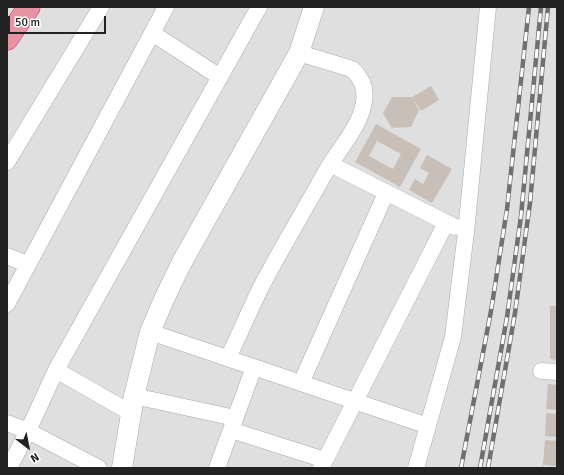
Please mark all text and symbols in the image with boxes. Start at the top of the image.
scale bar [10,8,108,34]
text: 50 m [15,15,40,30]
north arrow [8,427,48,467]
text: N [28,450,41,465]

